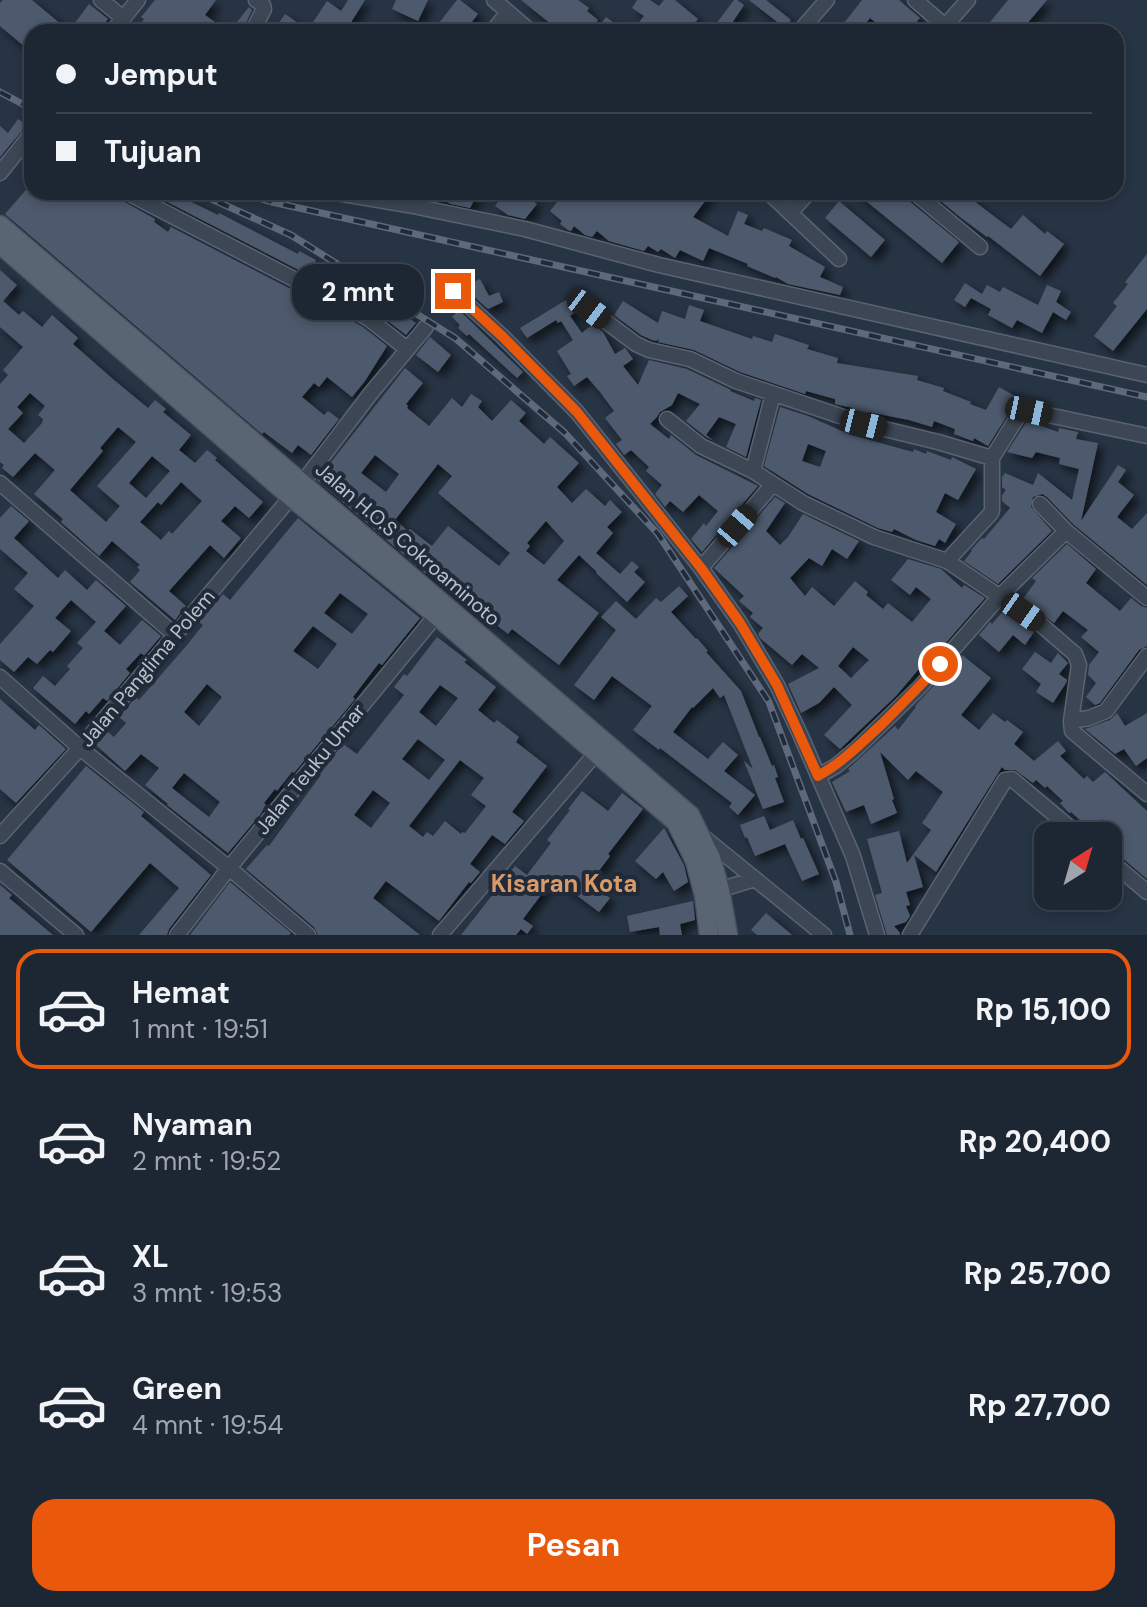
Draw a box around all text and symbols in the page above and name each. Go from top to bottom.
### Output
text: Jemput [104,55,218,94]
text: Tujuan [104,132,202,171]
callout: 2 mnt [293,263,425,319]
route end [435,273,471,309]
text: 2 mnt [322,275,394,309]
car [563,285,615,333]
car [1003,394,1055,428]
car [838,407,890,441]
street label: Jalan H.O.S Cokroaminoto [310,457,506,631]
car [712,500,762,552]
street label: Jalan Panglima Polem [74,584,220,752]
car [996,588,1050,636]
route start [922,646,958,682]
street label: Jalan Teuku Umar [249,698,371,840]
north arrow [1034,822,1122,910]
map controls [1034,822,1122,910]
district label: Kisaran Kota [491,868,637,899]
icon: car [36,973,108,1045]
text: Hemat [132,973,230,1012]
text: Rp 15,100 [975,990,1111,1029]
text: 1 mnt · 19:51 [132,1012,268,1046]
icon: car [36,1105,108,1177]
text: Nyaman [132,1105,253,1144]
text: Rp 20,400 [959,1122,1111,1161]
text: 2 mnt · 19:52 [132,1144,281,1178]
icon: car [36,1237,108,1309]
text: XL [132,1237,169,1276]
text: Rp 25,700 [964,1254,1111,1293]
text: 3 mnt · 19:53 [132,1276,282,1310]
icon: car [36,1369,108,1441]
text: Green [132,1369,222,1408]
text: Rp 27,700 [968,1386,1111,1425]
text: 4 mnt · 19:54 [132,1408,283,1442]
button: Pesan [32,1499,1115,1591]

